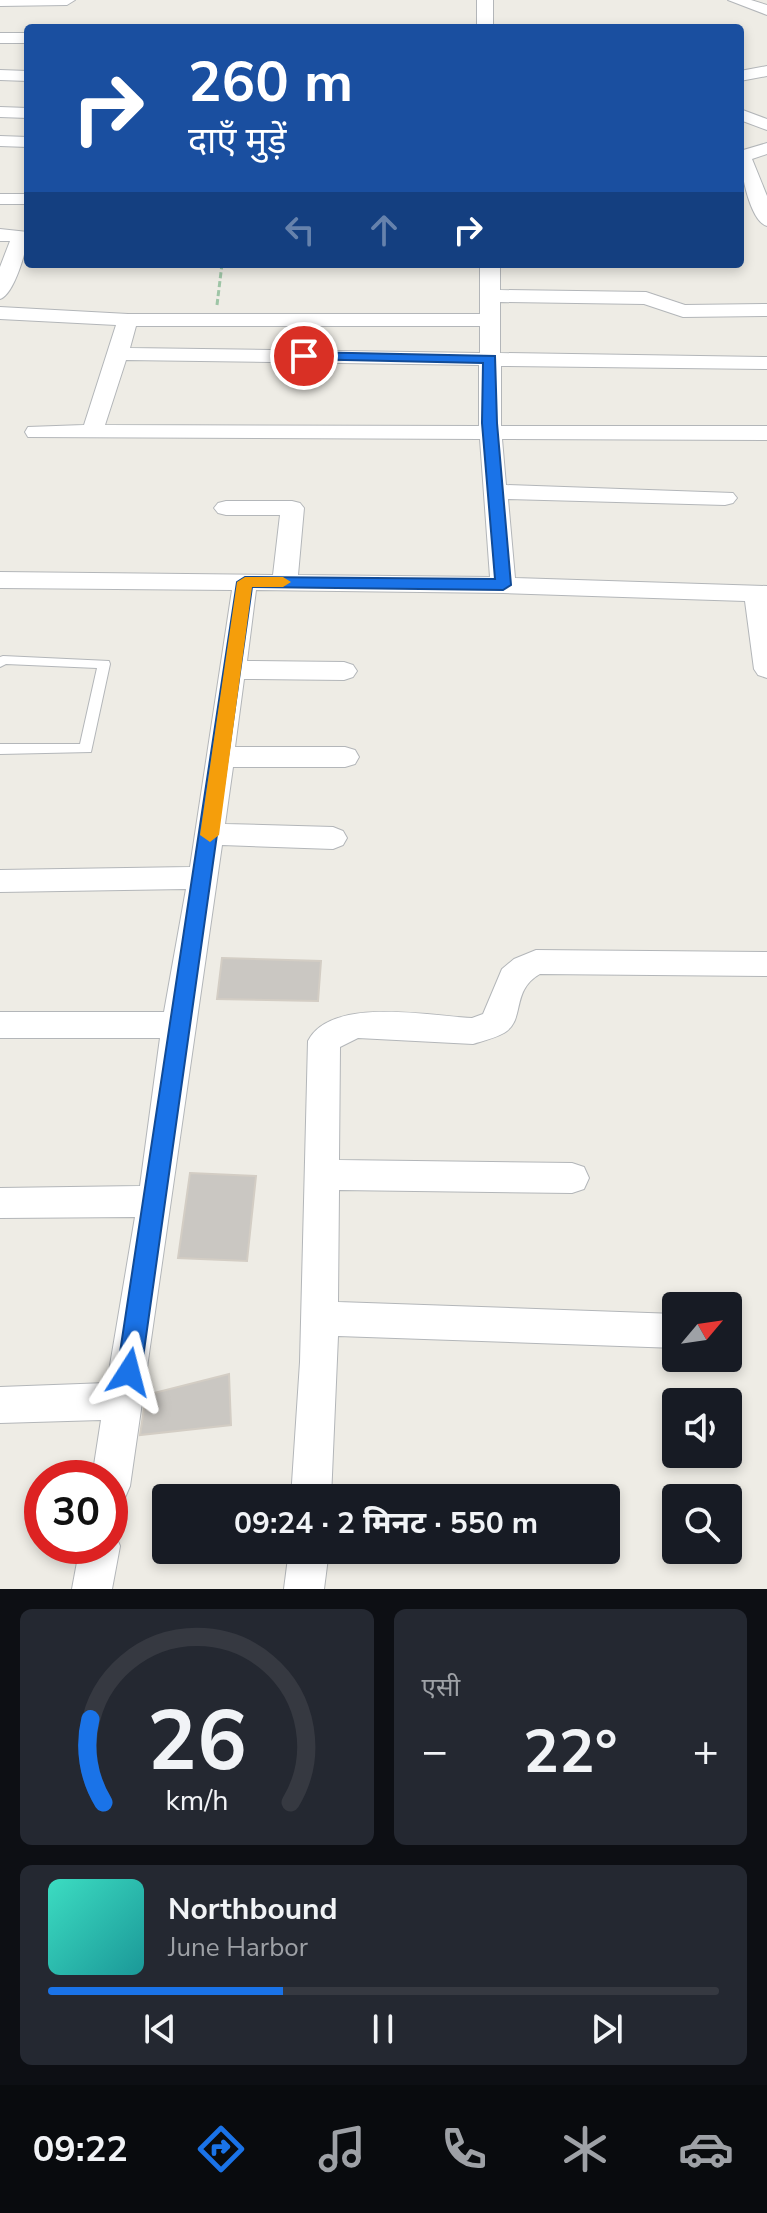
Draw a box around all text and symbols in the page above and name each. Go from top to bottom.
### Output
text: 260 m [188,44,353,121]
icon: right [56,56,160,160]
text: दाएँ मुड़ें [188,117,286,166]
icon: left [278,208,322,252]
icon: ahead [362,208,406,252]
icon: right [446,208,490,252]
pin [270,322,338,390]
icon: arrive [282,334,326,378]
north arrow [662,1292,742,1372]
map controls [662,1292,742,1564]
position arrow [87,1330,171,1414]
button: sound [662,1388,742,1468]
speed limit sign: 30 [24,1460,128,1564]
button: search [662,1484,742,1564]
text: 09:24 · 2 मिनट · 550 m [234,1503,538,1544]
text: एसी [422,1670,460,1705]
text: 26 [147,1685,247,1798]
text: 22° [523,1711,618,1793]
text: − [422,1722,448,1782]
text: + [693,1722,719,1782]
text: km/h [165,1781,228,1820]
text: Northbound [168,1889,338,1930]
text: June Harbor [168,1930,308,1965]
icon: previous [138,2007,182,2051]
icon: pause [361,2007,405,2051]
icon: next [585,2007,629,2051]
icon: directions [193,2121,249,2177]
icon: music [314,2121,370,2177]
icon: phone [436,2121,492,2177]
icon: climate [557,2121,613,2177]
icon: car [678,2121,734,2177]
text: 09:22 [33,2125,128,2174]

